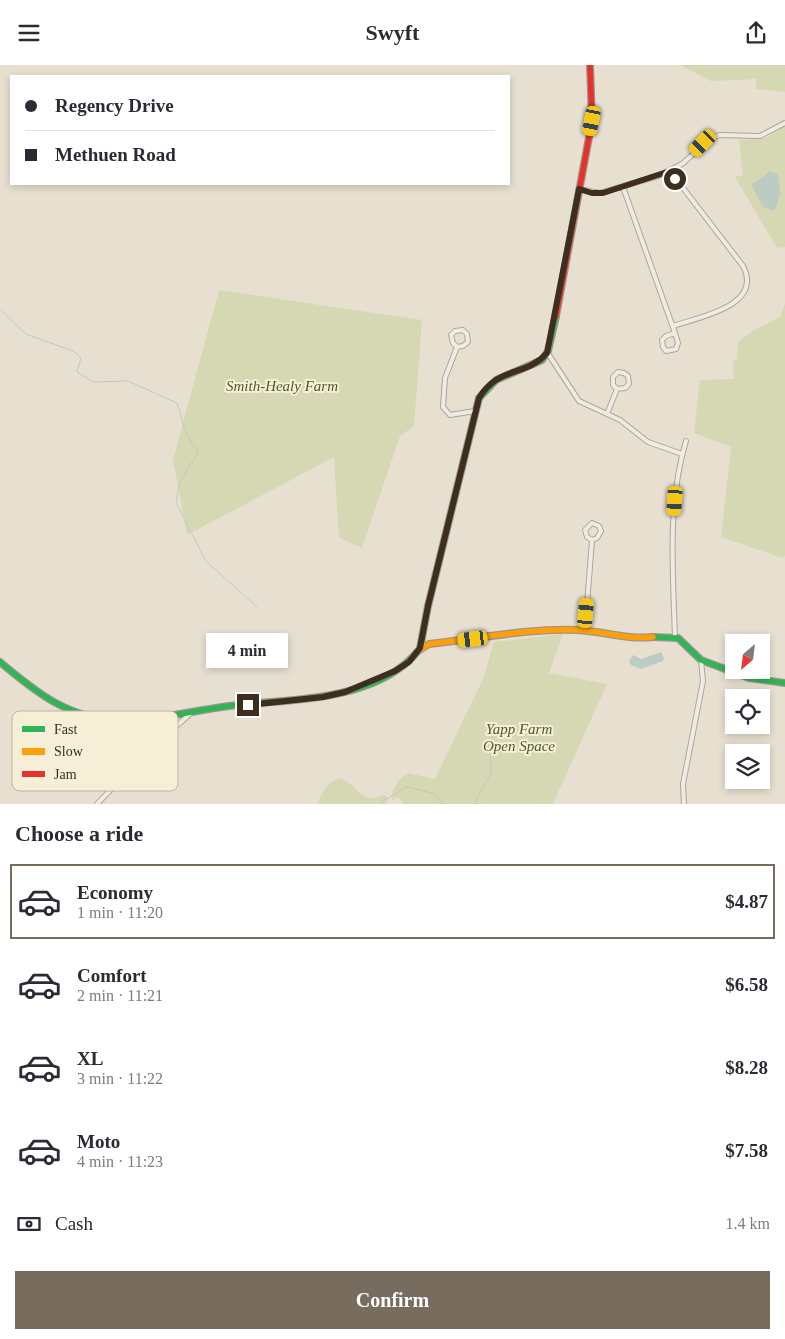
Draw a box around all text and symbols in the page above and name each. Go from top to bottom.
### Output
icon: menu [15,19,43,47]
icon: share [742,19,770,47]
text: Swyft [366,20,419,45]
text: Regency Drive [55,95,174,116]
car [581,105,602,137]
car [687,127,718,159]
text: Methuen Road [55,144,176,165]
route start [664,168,686,190]
park label: Smith-Healy Farm [226,378,338,394]
car [666,486,683,516]
car [577,597,594,629]
car [457,630,488,648]
callout: 4 min [207,633,289,667]
north arrow [725,634,770,679]
map controls [725,634,770,789]
text: 4 min [228,642,266,659]
button: locate [725,689,770,734]
route end [237,694,259,716]
legend [12,711,178,791]
park label: Yapp Farm Open Space [483,721,555,754]
text: Fast [54,722,77,737]
text: Slow [54,744,84,759]
button: layers [725,744,770,789]
text: Jam [54,767,77,782]
text: Choose a ride [15,821,143,846]
icon: car [17,879,62,924]
text: Economy [77,882,153,903]
text: $4.87 [725,891,768,912]
text: 1 min · 11:20 [77,904,163,921]
icon: car [17,962,62,1007]
text: Comfort [77,965,147,986]
text: $6.58 [725,974,768,995]
text: 2 min · 11:21 [77,987,163,1004]
icon: car [17,1045,62,1090]
text: XL [77,1048,103,1069]
text: $8.28 [725,1057,768,1078]
text: 3 min · 11:22 [77,1070,163,1087]
icon: car [17,1128,62,1173]
text: Moto [77,1131,120,1152]
text: $7.58 [725,1140,768,1161]
text: 4 min · 11:23 [77,1153,163,1170]
icon: cash [15,1210,43,1238]
text: Cash [55,1213,93,1234]
text: 1.4 km [726,1215,770,1232]
button: Confirm [15,1271,770,1329]

